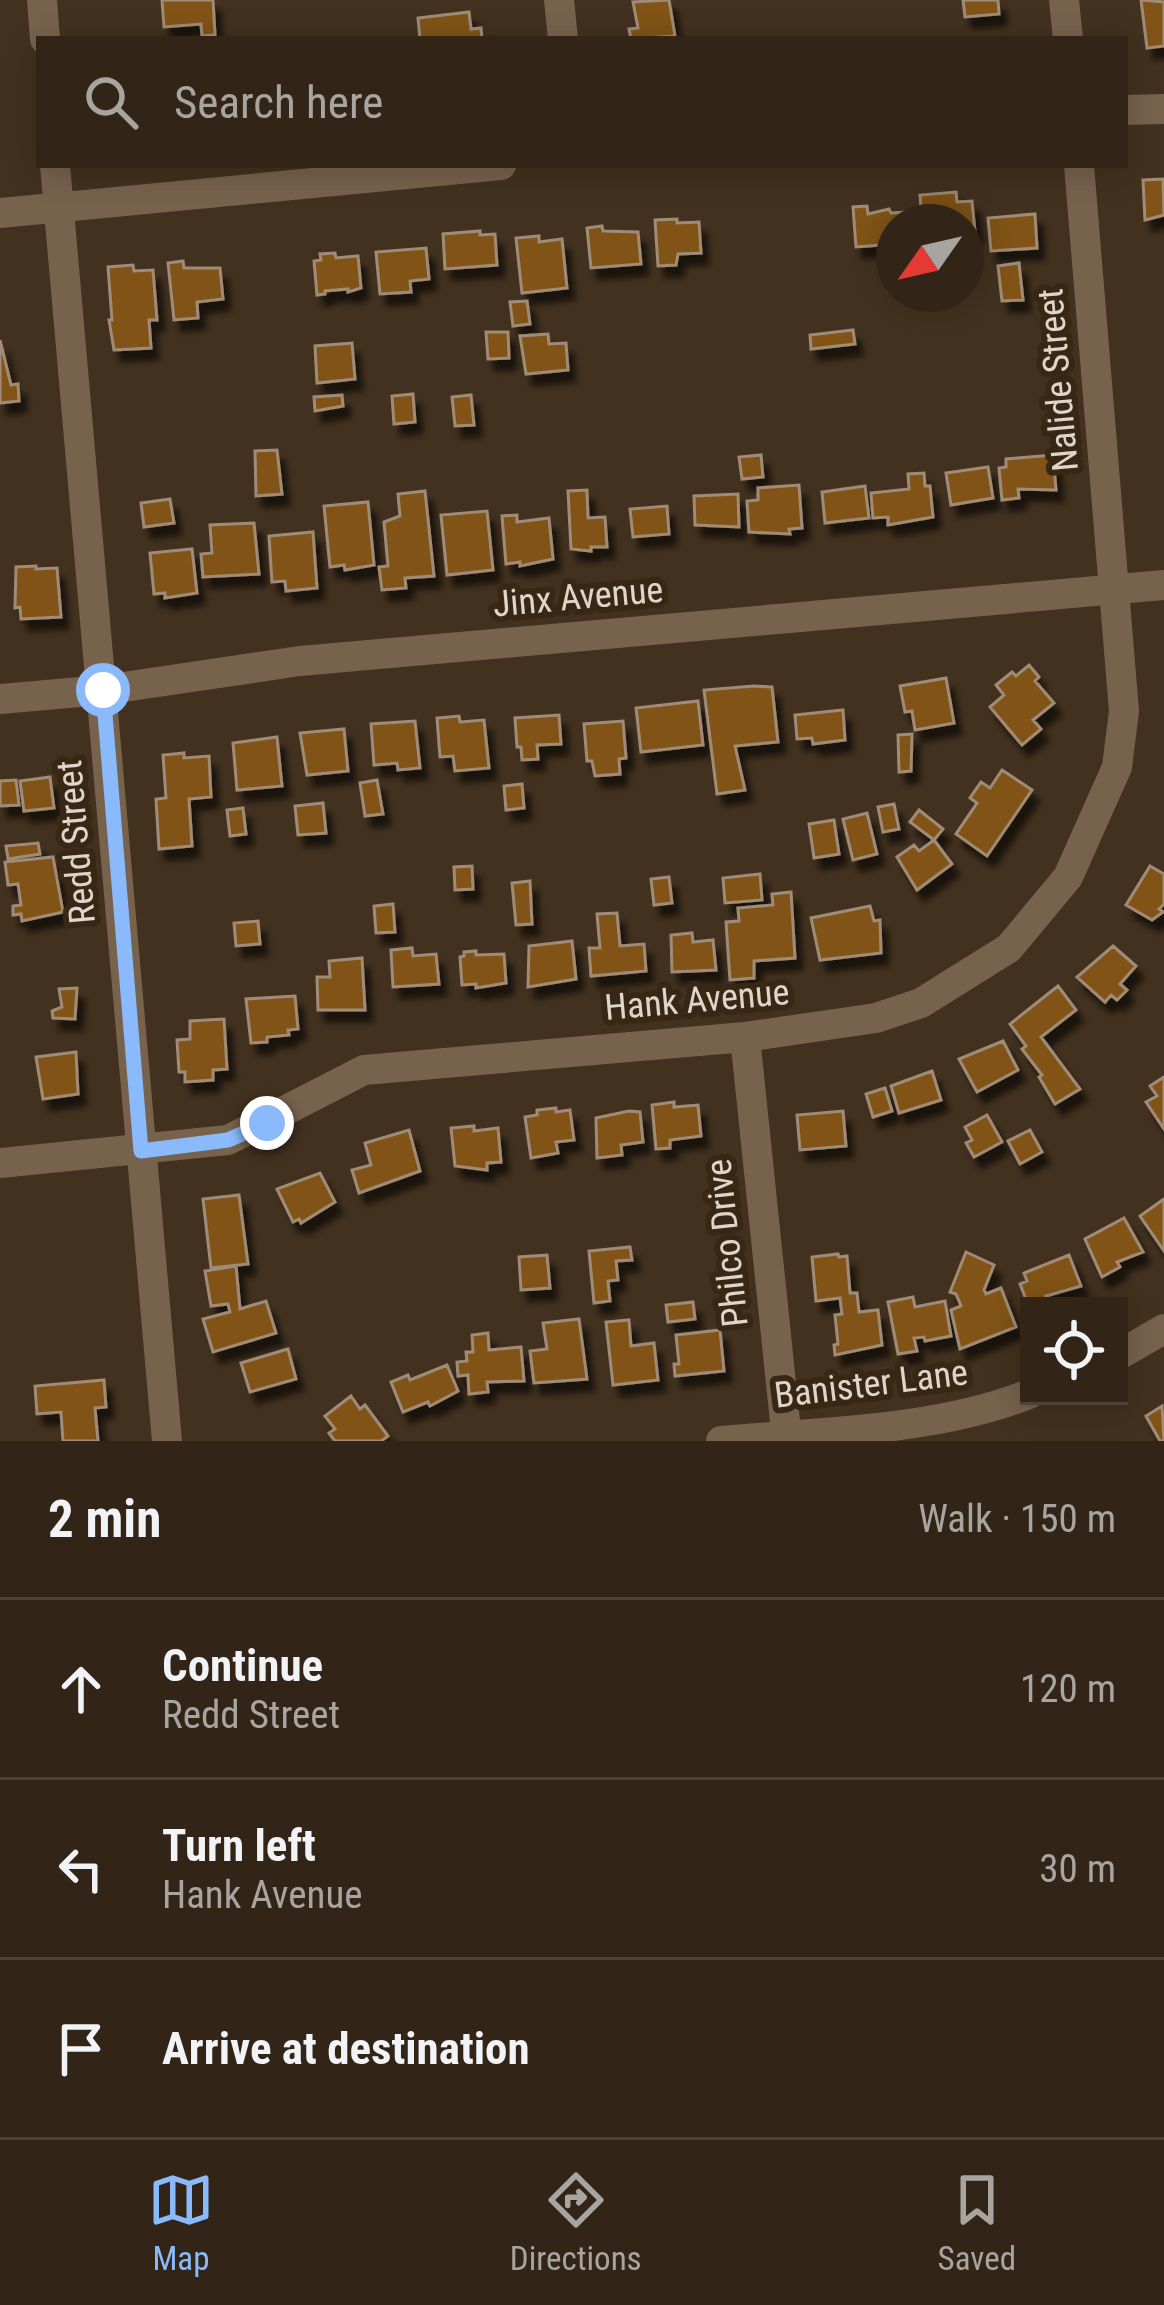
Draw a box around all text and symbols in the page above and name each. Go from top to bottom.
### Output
search box [36,36,1128,168]
icon: search [78,69,144,135]
text: Search here [174,76,383,129]
north arrow [876,204,984,312]
street label: Nalide Street [1029,287,1087,473]
street label: Jinx Avenue [491,569,665,625]
route start [76,663,130,717]
street label: Redd Street [48,758,104,926]
street label: Hank Avenue [603,971,791,1029]
route end [240,1096,294,1150]
street label: Philco Drive [697,1157,757,1329]
map controls [1020,1297,1128,1405]
button: locate [1020,1297,1128,1405]
street label: Banister Lane [772,1351,970,1417]
text: 2 min [48,1490,161,1549]
text: Walk · 150 m [918,1496,1116,1542]
text: Continue [162,1639,323,1692]
icon: ahead [48,1656,114,1722]
text: 120 m [1020,1666,1116,1712]
text: Redd Street [162,1692,340,1738]
text: Turn left [162,1819,316,1872]
icon: left [48,1836,114,1902]
text: 30 m [1039,1846,1116,1892]
text: Hank Avenue [162,1872,363,1918]
icon: arrive [48,2016,114,2082]
text: Arrive at destination [162,2022,530,2075]
tab: Map [148,2167,214,2278]
tab: Directions [510,2167,642,2278]
tab: Saved [938,2167,1016,2278]

